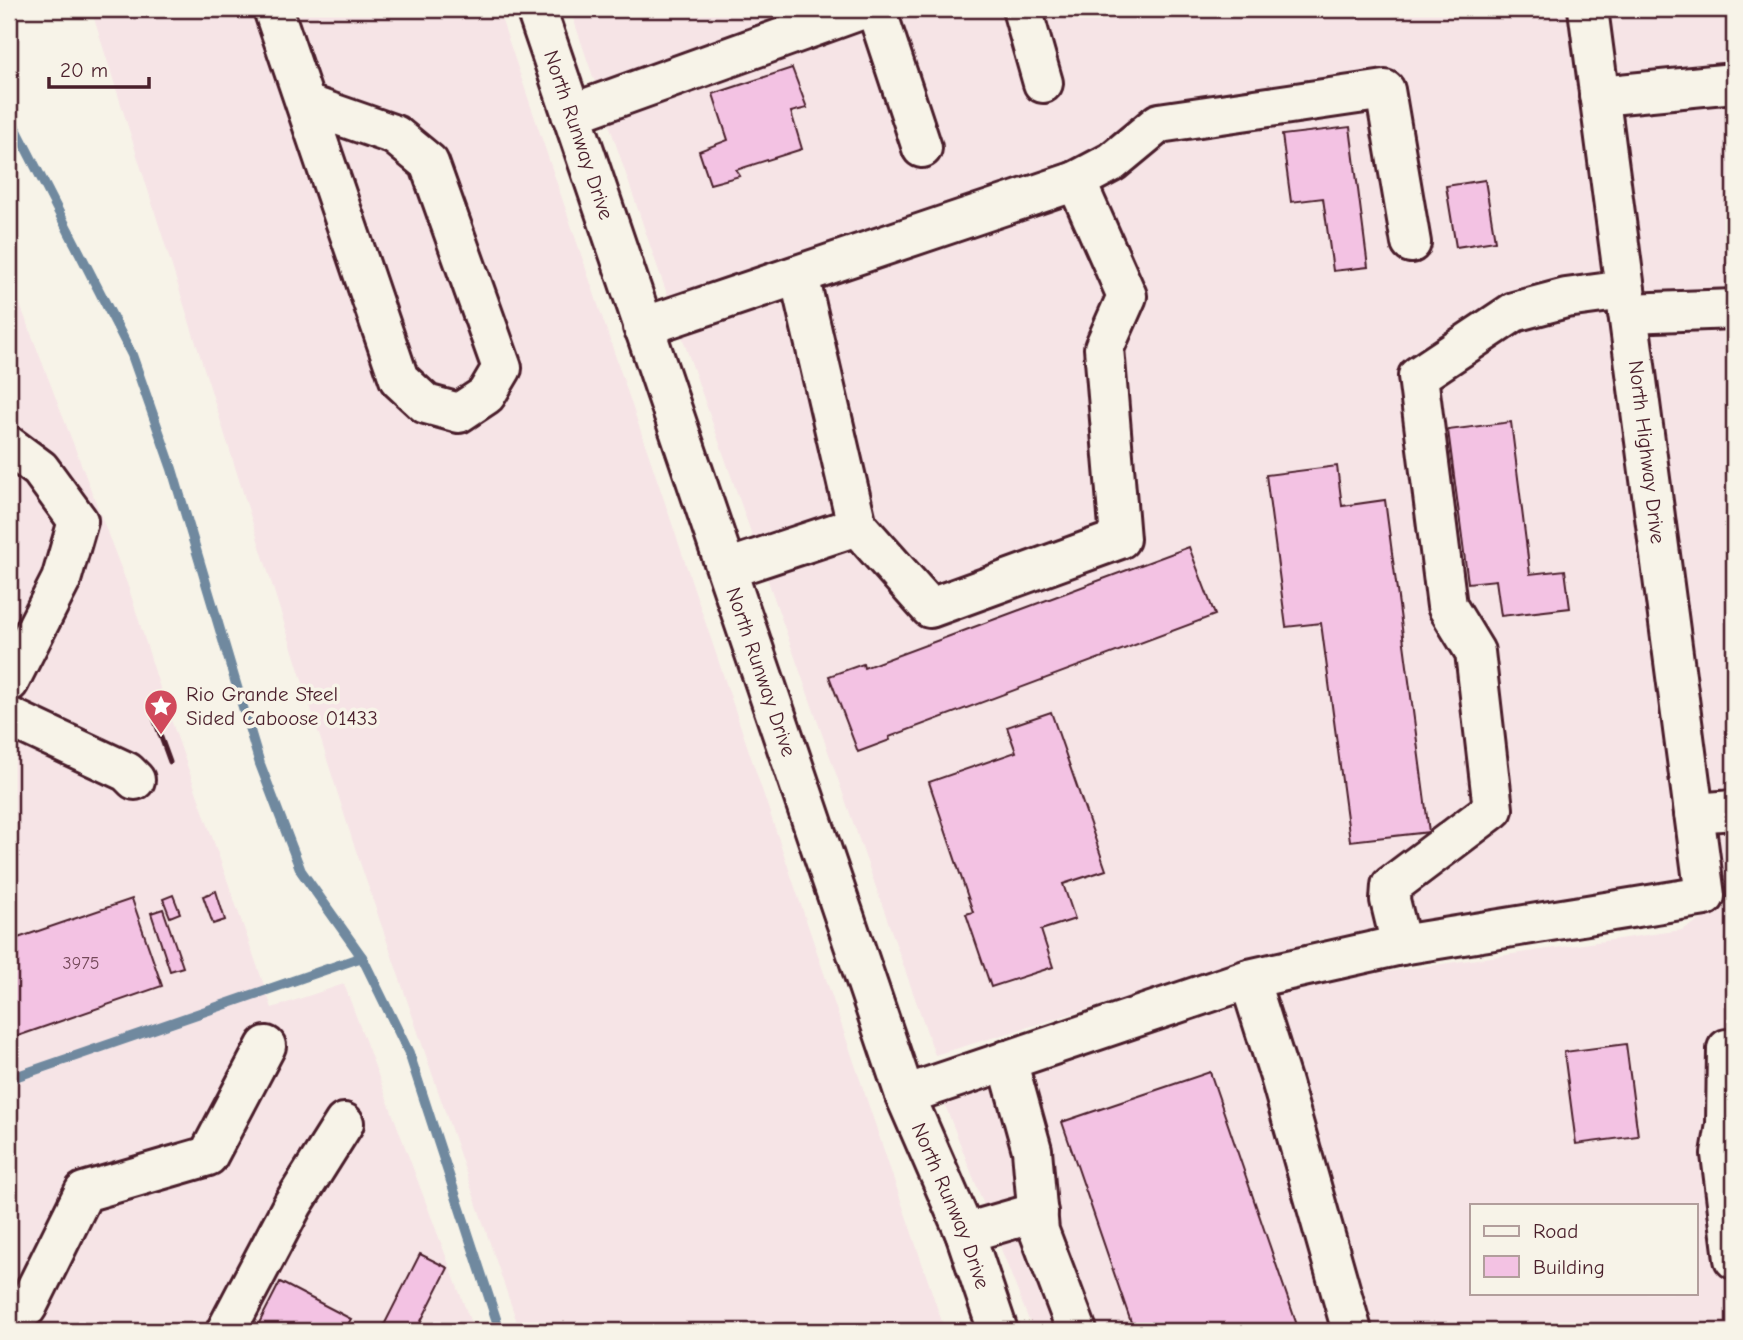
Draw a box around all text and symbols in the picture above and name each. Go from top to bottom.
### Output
scale bar [49,46,149,90]
street label: North Runway Drive [539,47,619,223]
text: 20 m [60,58,108,82]
street label: North Highway Drive [1624,359,1670,545]
street label: North Runway Drive [721,584,801,760]
place label: Rio Grande Steel Sided Caboose 01433 [186,682,378,730]
place icon: Rio Grande Steel Sided Caboose 01433 [142,687,180,736]
house number: 3975 [63,953,99,974]
street label: North Runway Drive [907,1119,995,1292]
legend [1470,1204,1698,1294]
text: Road [1533,1219,1578,1243]
text: Building [1533,1255,1605,1279]

